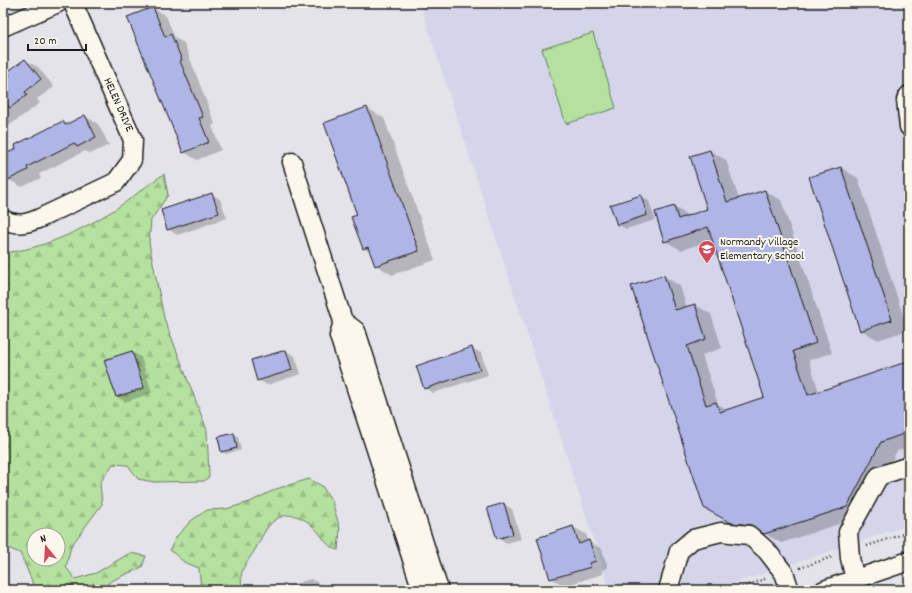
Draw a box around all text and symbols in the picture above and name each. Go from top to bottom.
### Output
scale bar [28,26,86,52]
text: 20 m [34,33,57,50]
street label: HELEN DRIVE [99,75,138,135]
place label: Normandy Village Elementary School [720,234,804,265]
school or university icon: Normandy Village Elementary School [697,239,717,264]
north arrow [26,527,66,567]
text: N [38,531,49,548]

